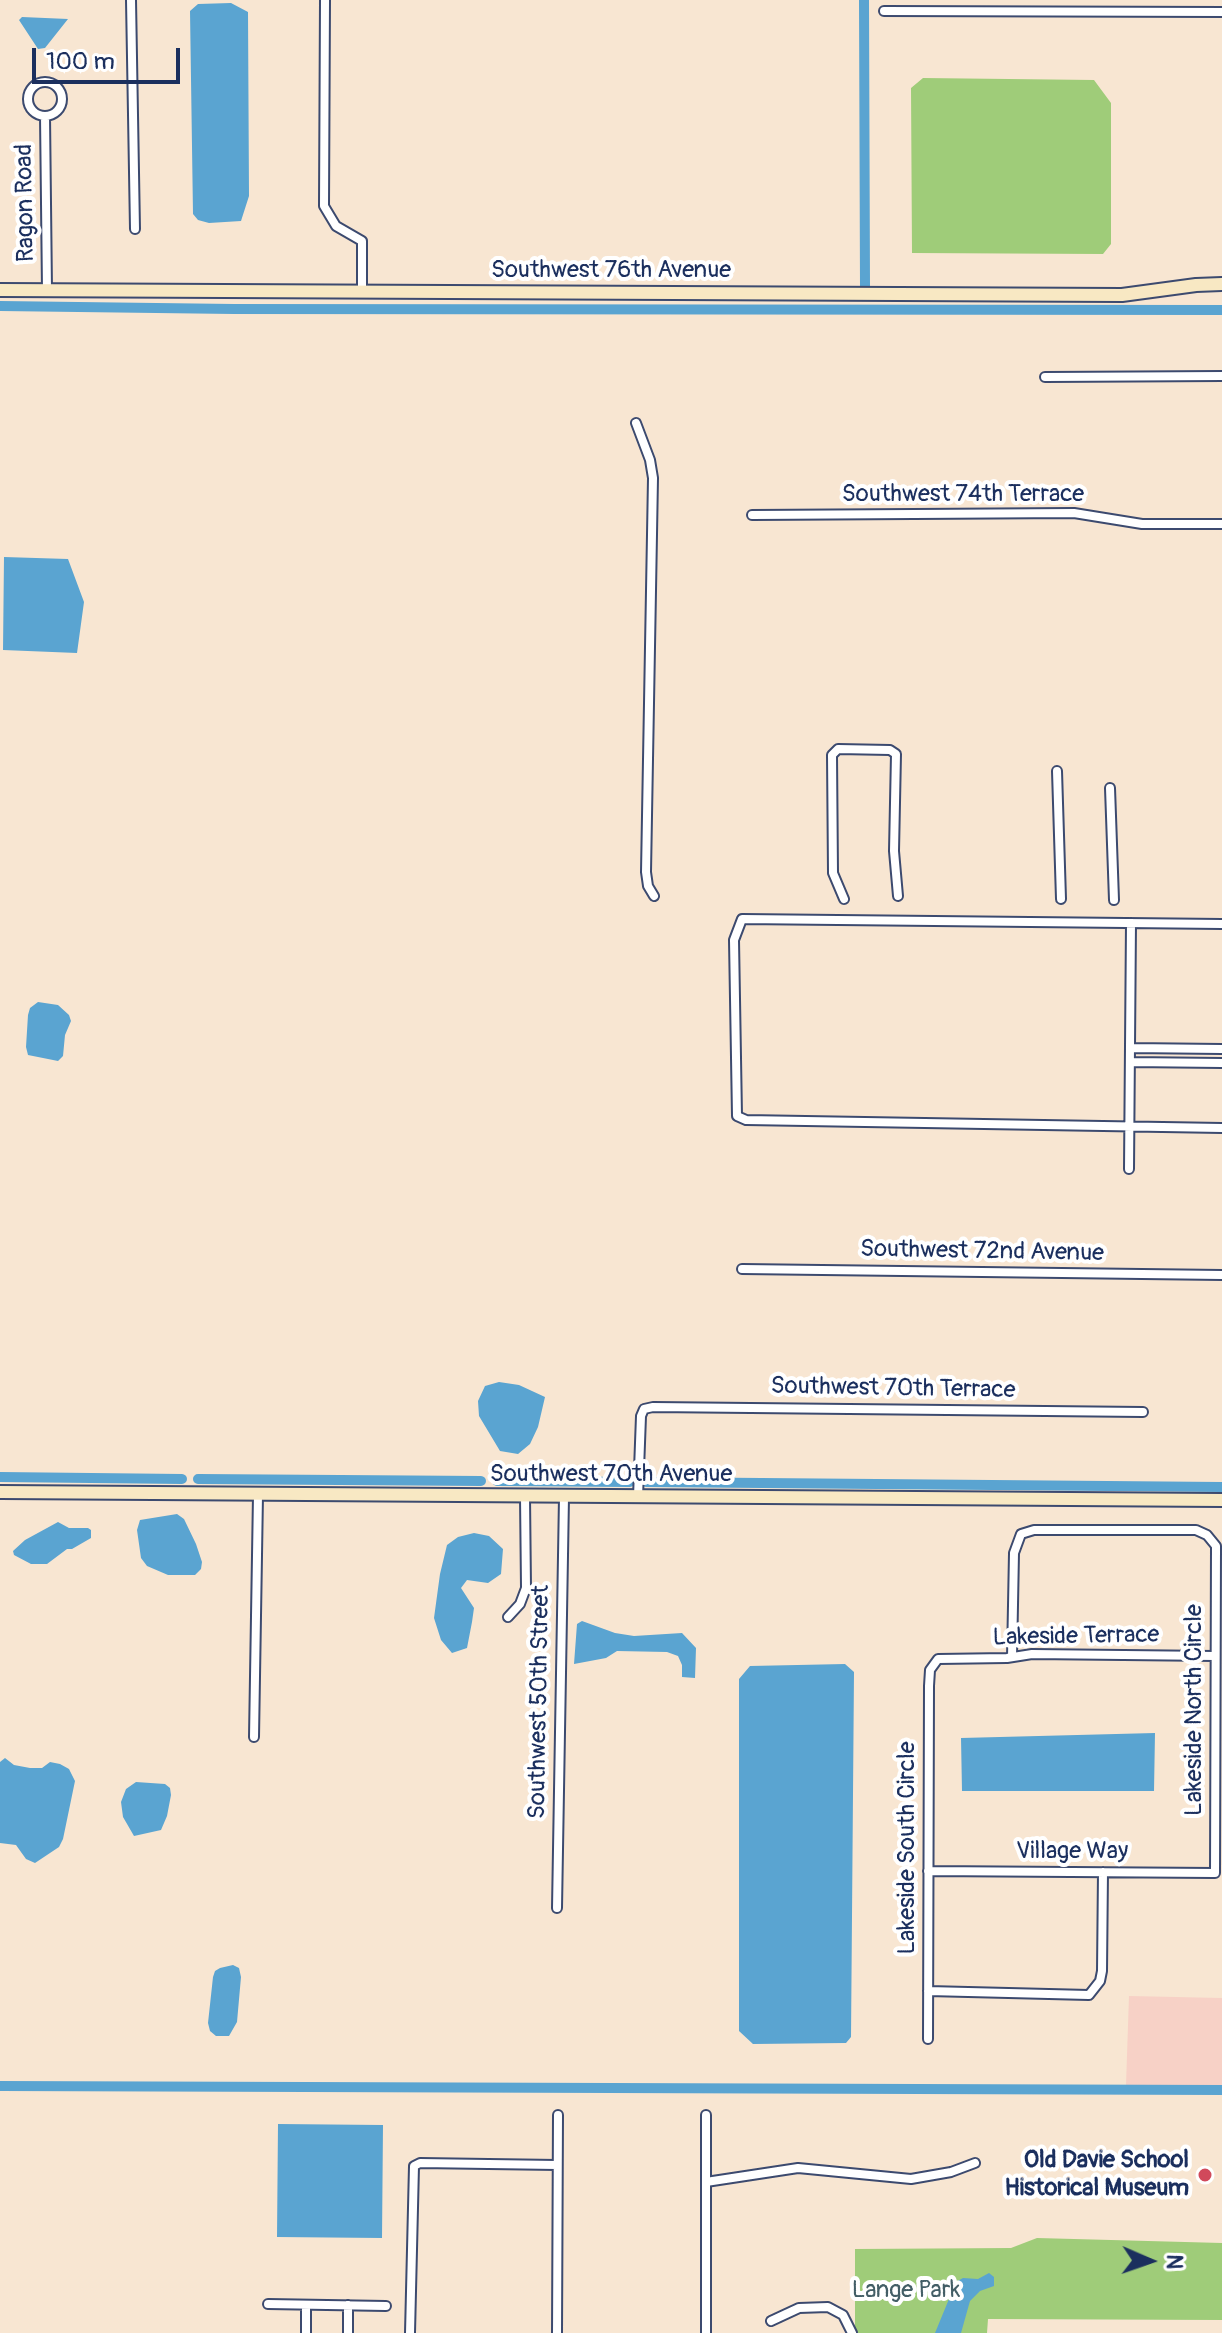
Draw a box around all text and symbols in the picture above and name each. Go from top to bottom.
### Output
scale bar [36,32,184,82]
text: 100 m [46,47,115,76]
street label: Ragon Road [11,144,41,262]
street label: Southwest 76th Avenue [491,257,731,285]
street label: Southwest 74th Terrace [842,481,1084,509]
street label: Southwest 72nd Avenue [860,1235,1104,1269]
street label: Southwest 70th Terrace [770,1372,1016,1406]
street label: Southwest 70th Avenue [490,1461,732,1489]
street label: Southwest 50th Street [524,1585,556,1819]
street label: Lakeside North Circle [1181,1604,1209,1816]
street label: Lakeside Terrace [992,1621,1160,1653]
street label: Lakeside South Circle [894,1741,922,1955]
street label: Village Way [1016,1838,1128,1866]
place label: Old Davie School Historical Museum [1005,2147,1189,2203]
marker: Old Davie School Historical Museum [1196,2166,1214,2184]
north arrow [1110,2221,1190,2301]
text: N [1160,2254,1188,2270]
park label: Lange Park [852,2277,960,2305]

